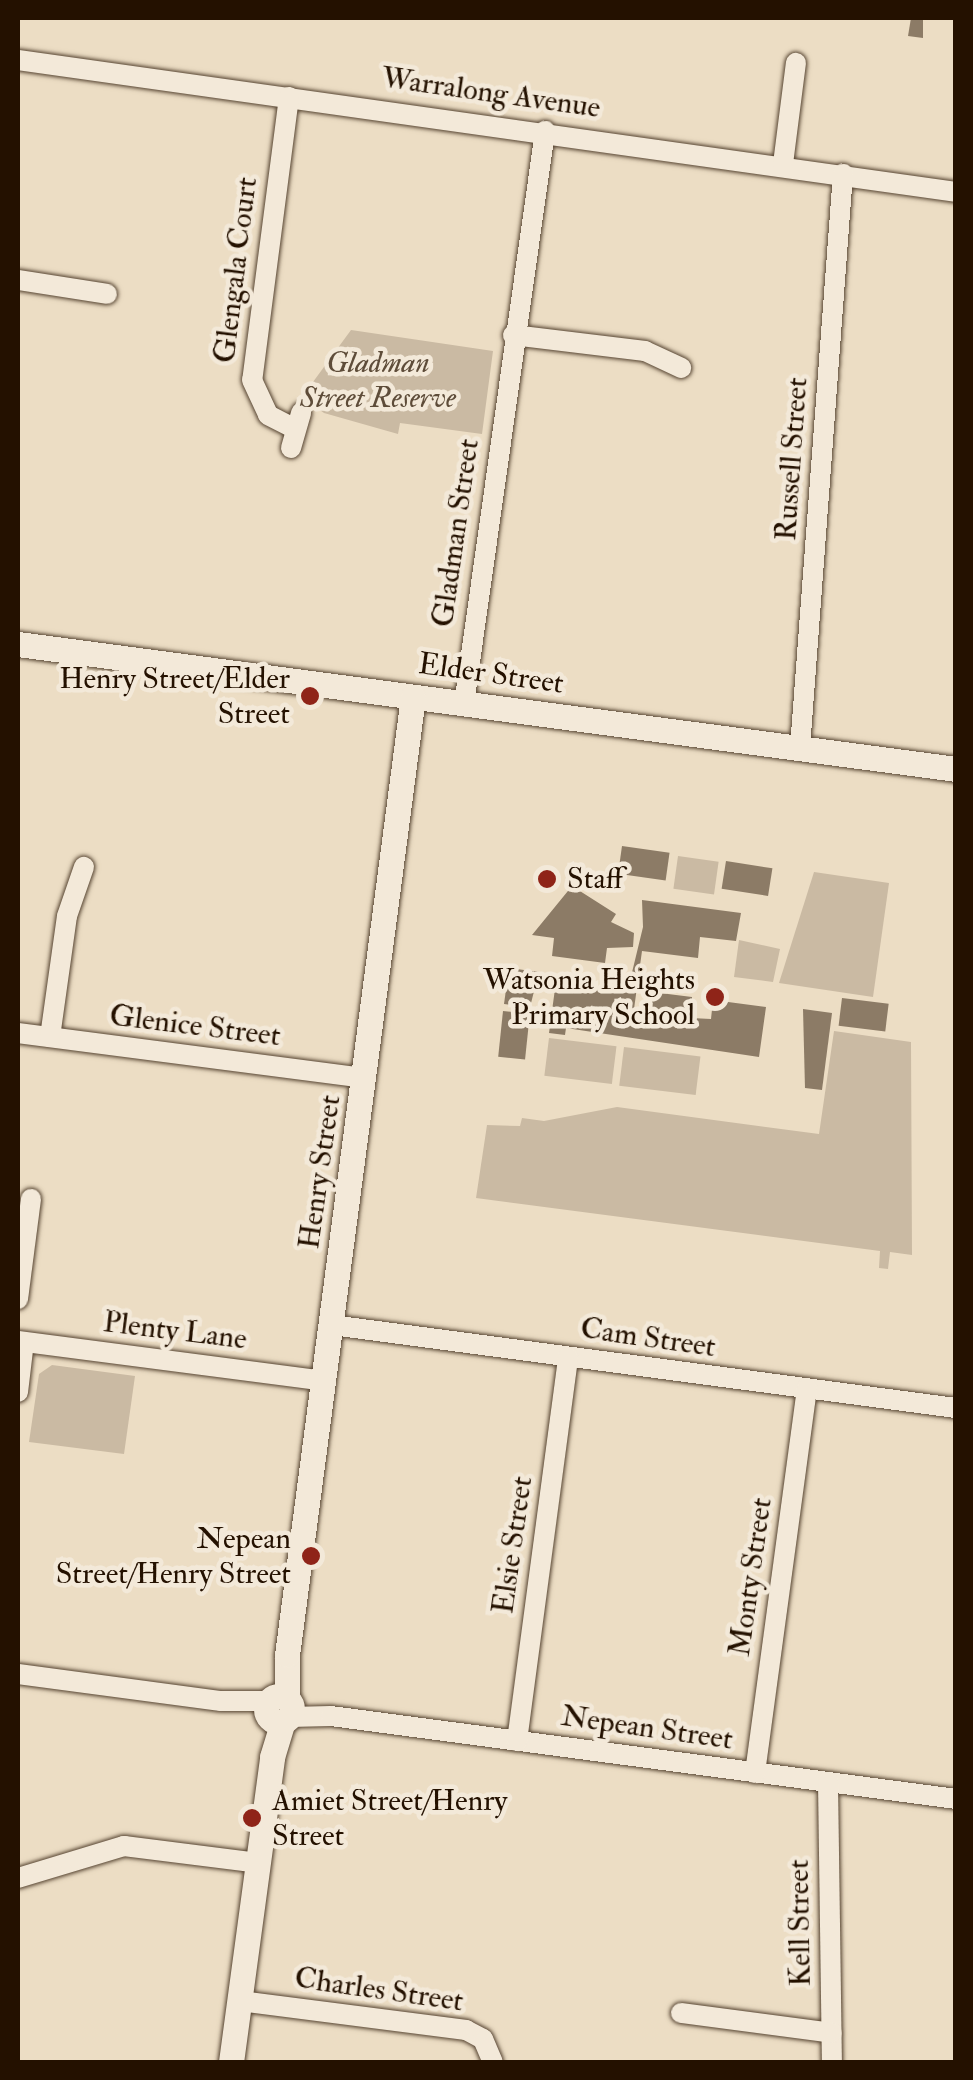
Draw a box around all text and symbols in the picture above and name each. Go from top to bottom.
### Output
street label: Warralong Avenue [379,60,603,126]
street label: Glengala Court [207,175,265,365]
park label: Gladman Street Reserve [300,345,456,416]
street label: Russell Street [768,376,816,542]
street label: Gladman Street [425,437,487,629]
street label: Elder Street [416,646,566,702]
place label: Henry Street/Elder Street [59,661,290,732]
marker: Henry Street/Elder Street [299,685,321,707]
place label: Staff [567,861,623,897]
marker: Staff [536,868,558,890]
place label: Watsonia Heights Primary School [483,962,695,1032]
marker: Watsonia Heights Primary School [704,986,726,1008]
street label: Glenice Street [108,998,282,1054]
street label: Henry Street [291,1093,349,1251]
street label: Plenty Lane [101,1304,249,1358]
street label: Cam Street [578,1311,718,1365]
street label: Elsie Street [486,1474,540,1616]
street label: Monty Street [722,1495,780,1659]
place label: Nepean Street/Henry Street [56,1521,291,1592]
marker: Nepean Street/Henry Street [300,1545,322,1567]
street label: Nepean Street [559,1698,735,1758]
place label: Amiet Street/Henry Street [272,1783,508,1854]
marker: Amiet Street/Henry Street [241,1807,263,1829]
street label: Kell Street [781,1859,819,1987]
street label: Charles Street [292,1960,466,2020]

